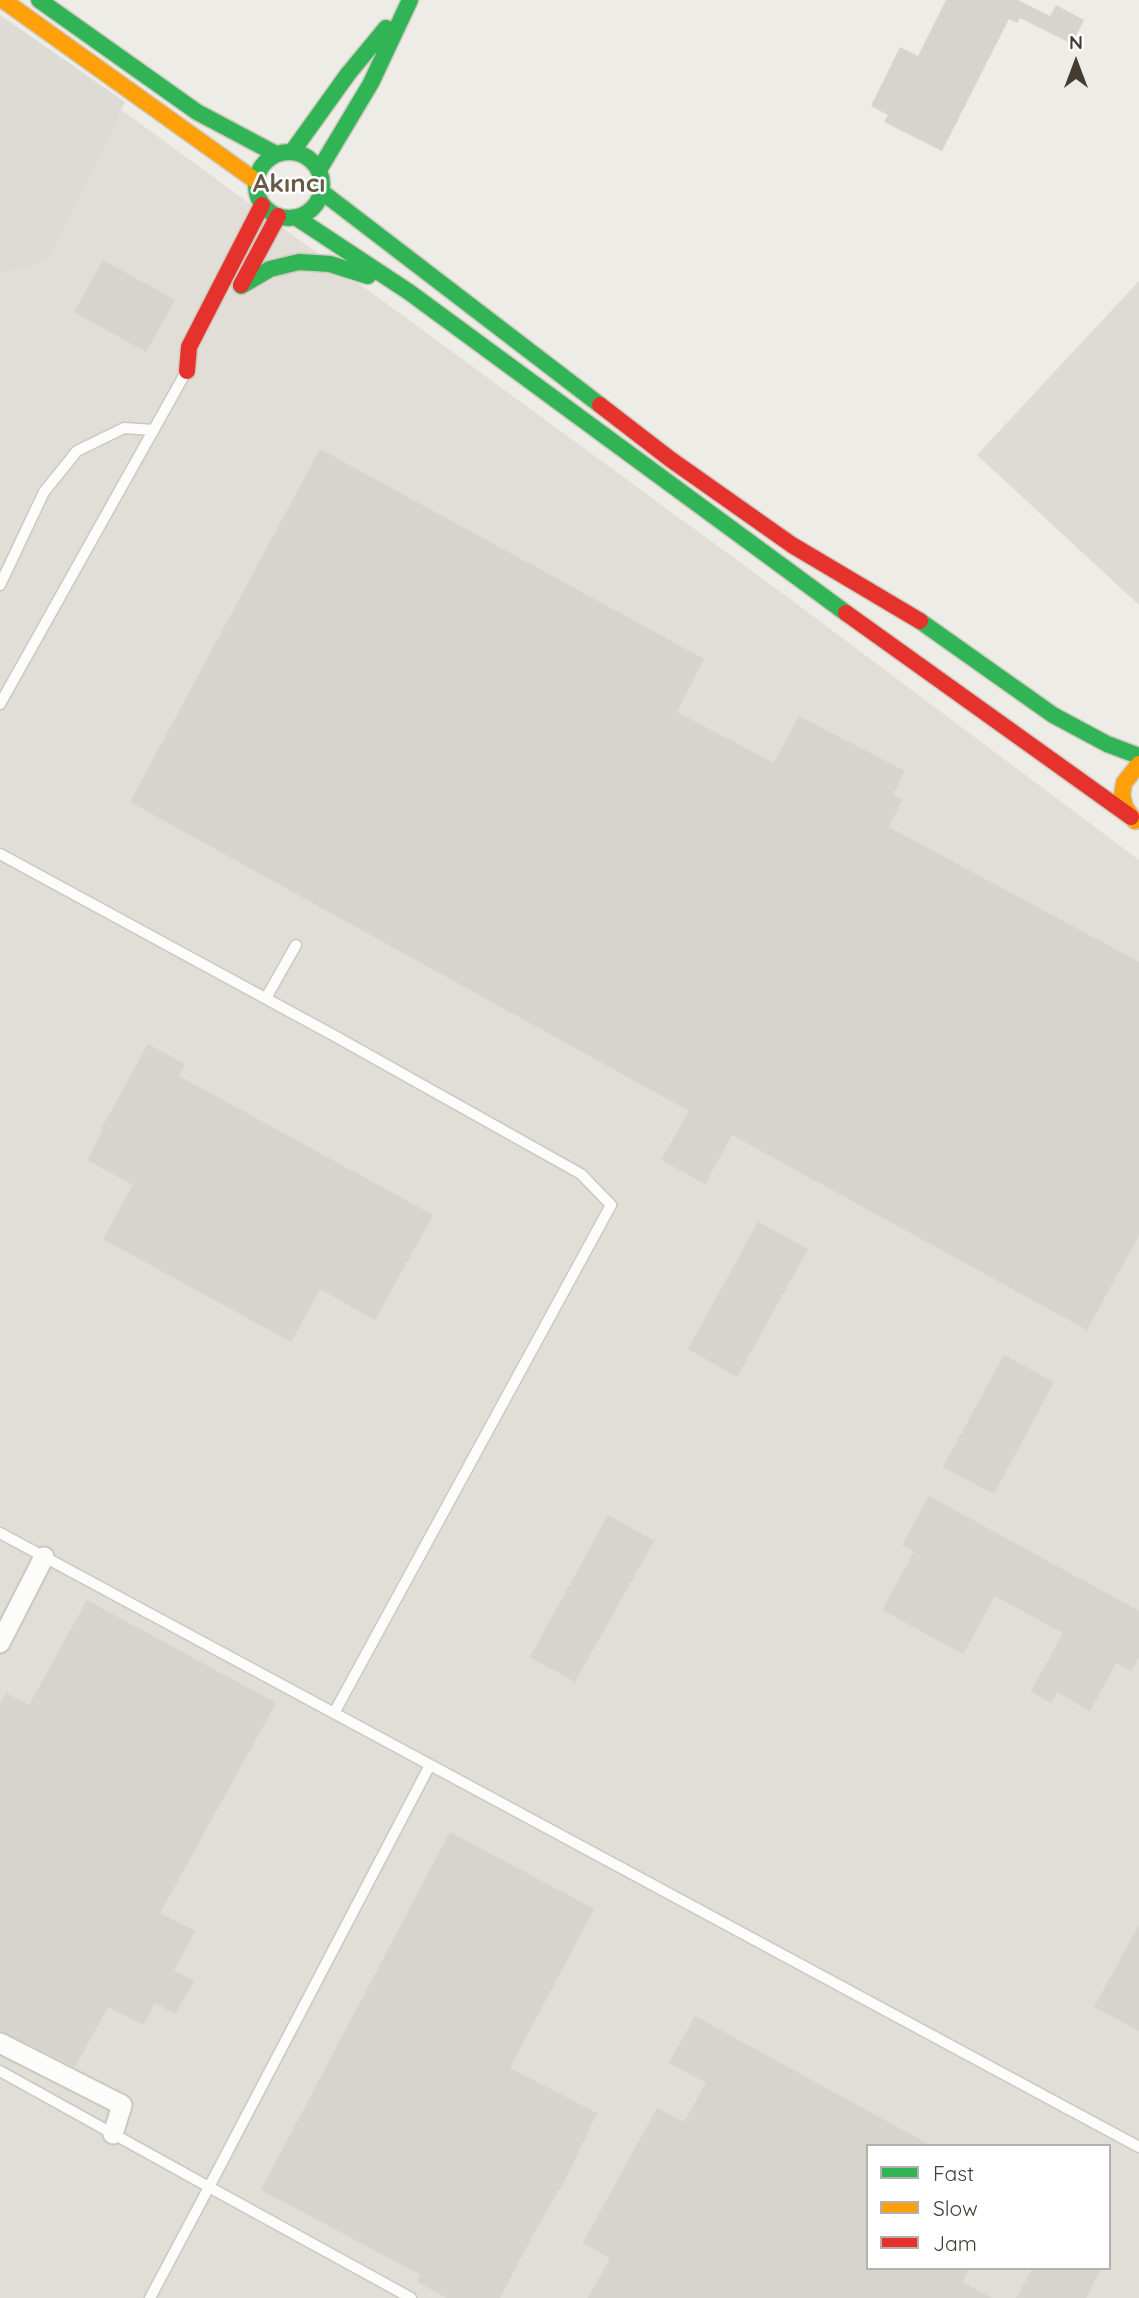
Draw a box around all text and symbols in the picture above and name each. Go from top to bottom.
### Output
north arrow [1041,28,1111,98]
text: N [1069,30,1083,54]
district label: Akıncı [253,168,325,200]
legend [866,2144,1111,2270]
text: Fast [933,2160,974,2186]
text: Slow [933,2195,978,2221]
text: Jam [933,2230,977,2256]

